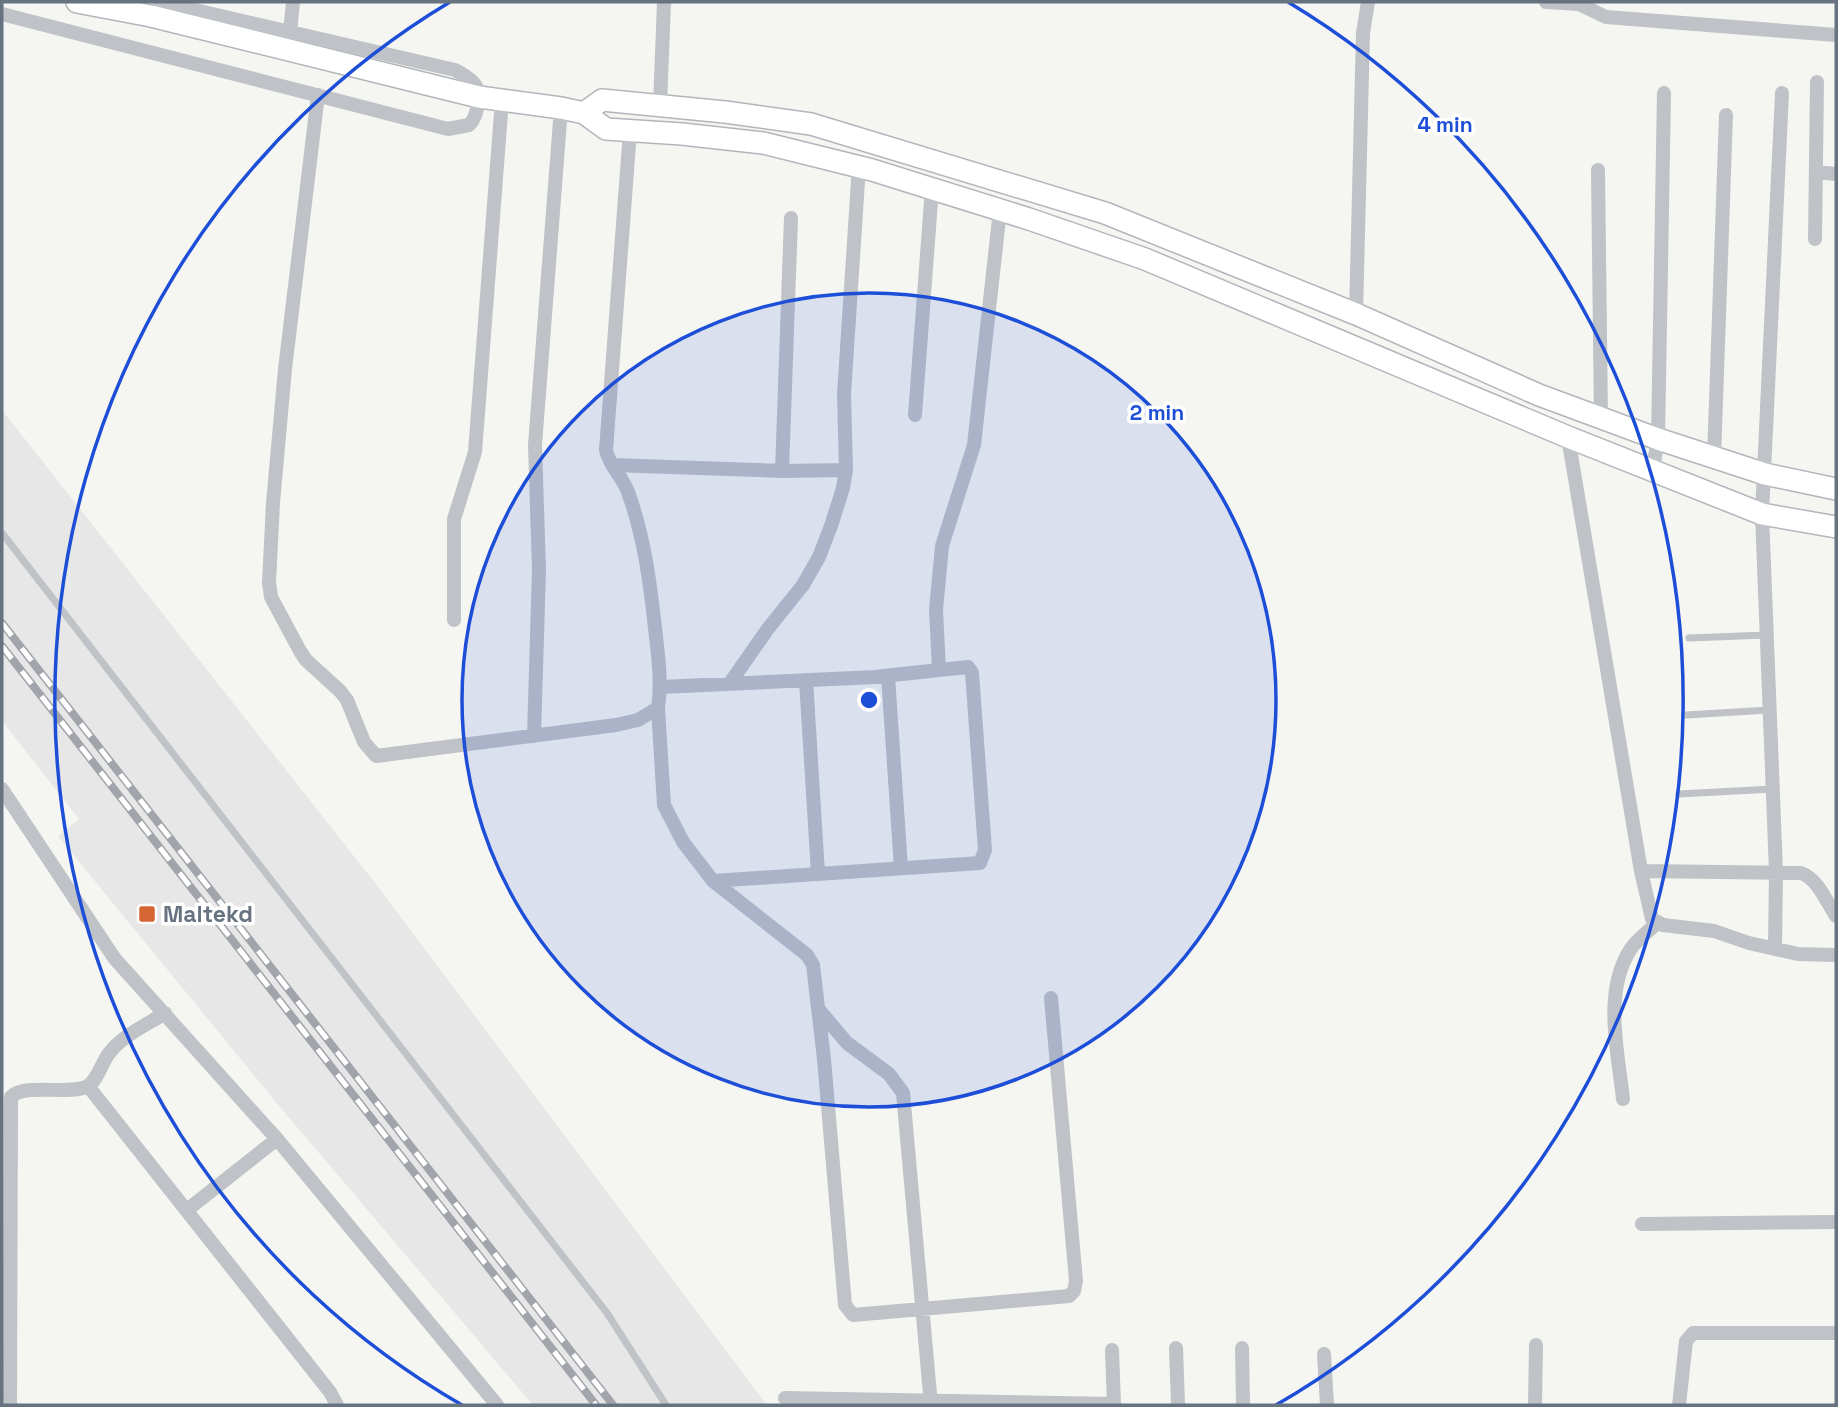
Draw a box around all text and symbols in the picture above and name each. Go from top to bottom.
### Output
text: 4 min [1417,111,1473,138]
text: 2 min [1130,399,1184,426]
centre of rings [857,688,881,712]
place label: Maltekd [163,899,253,929]
marker: Maltekd [137,904,157,924]

